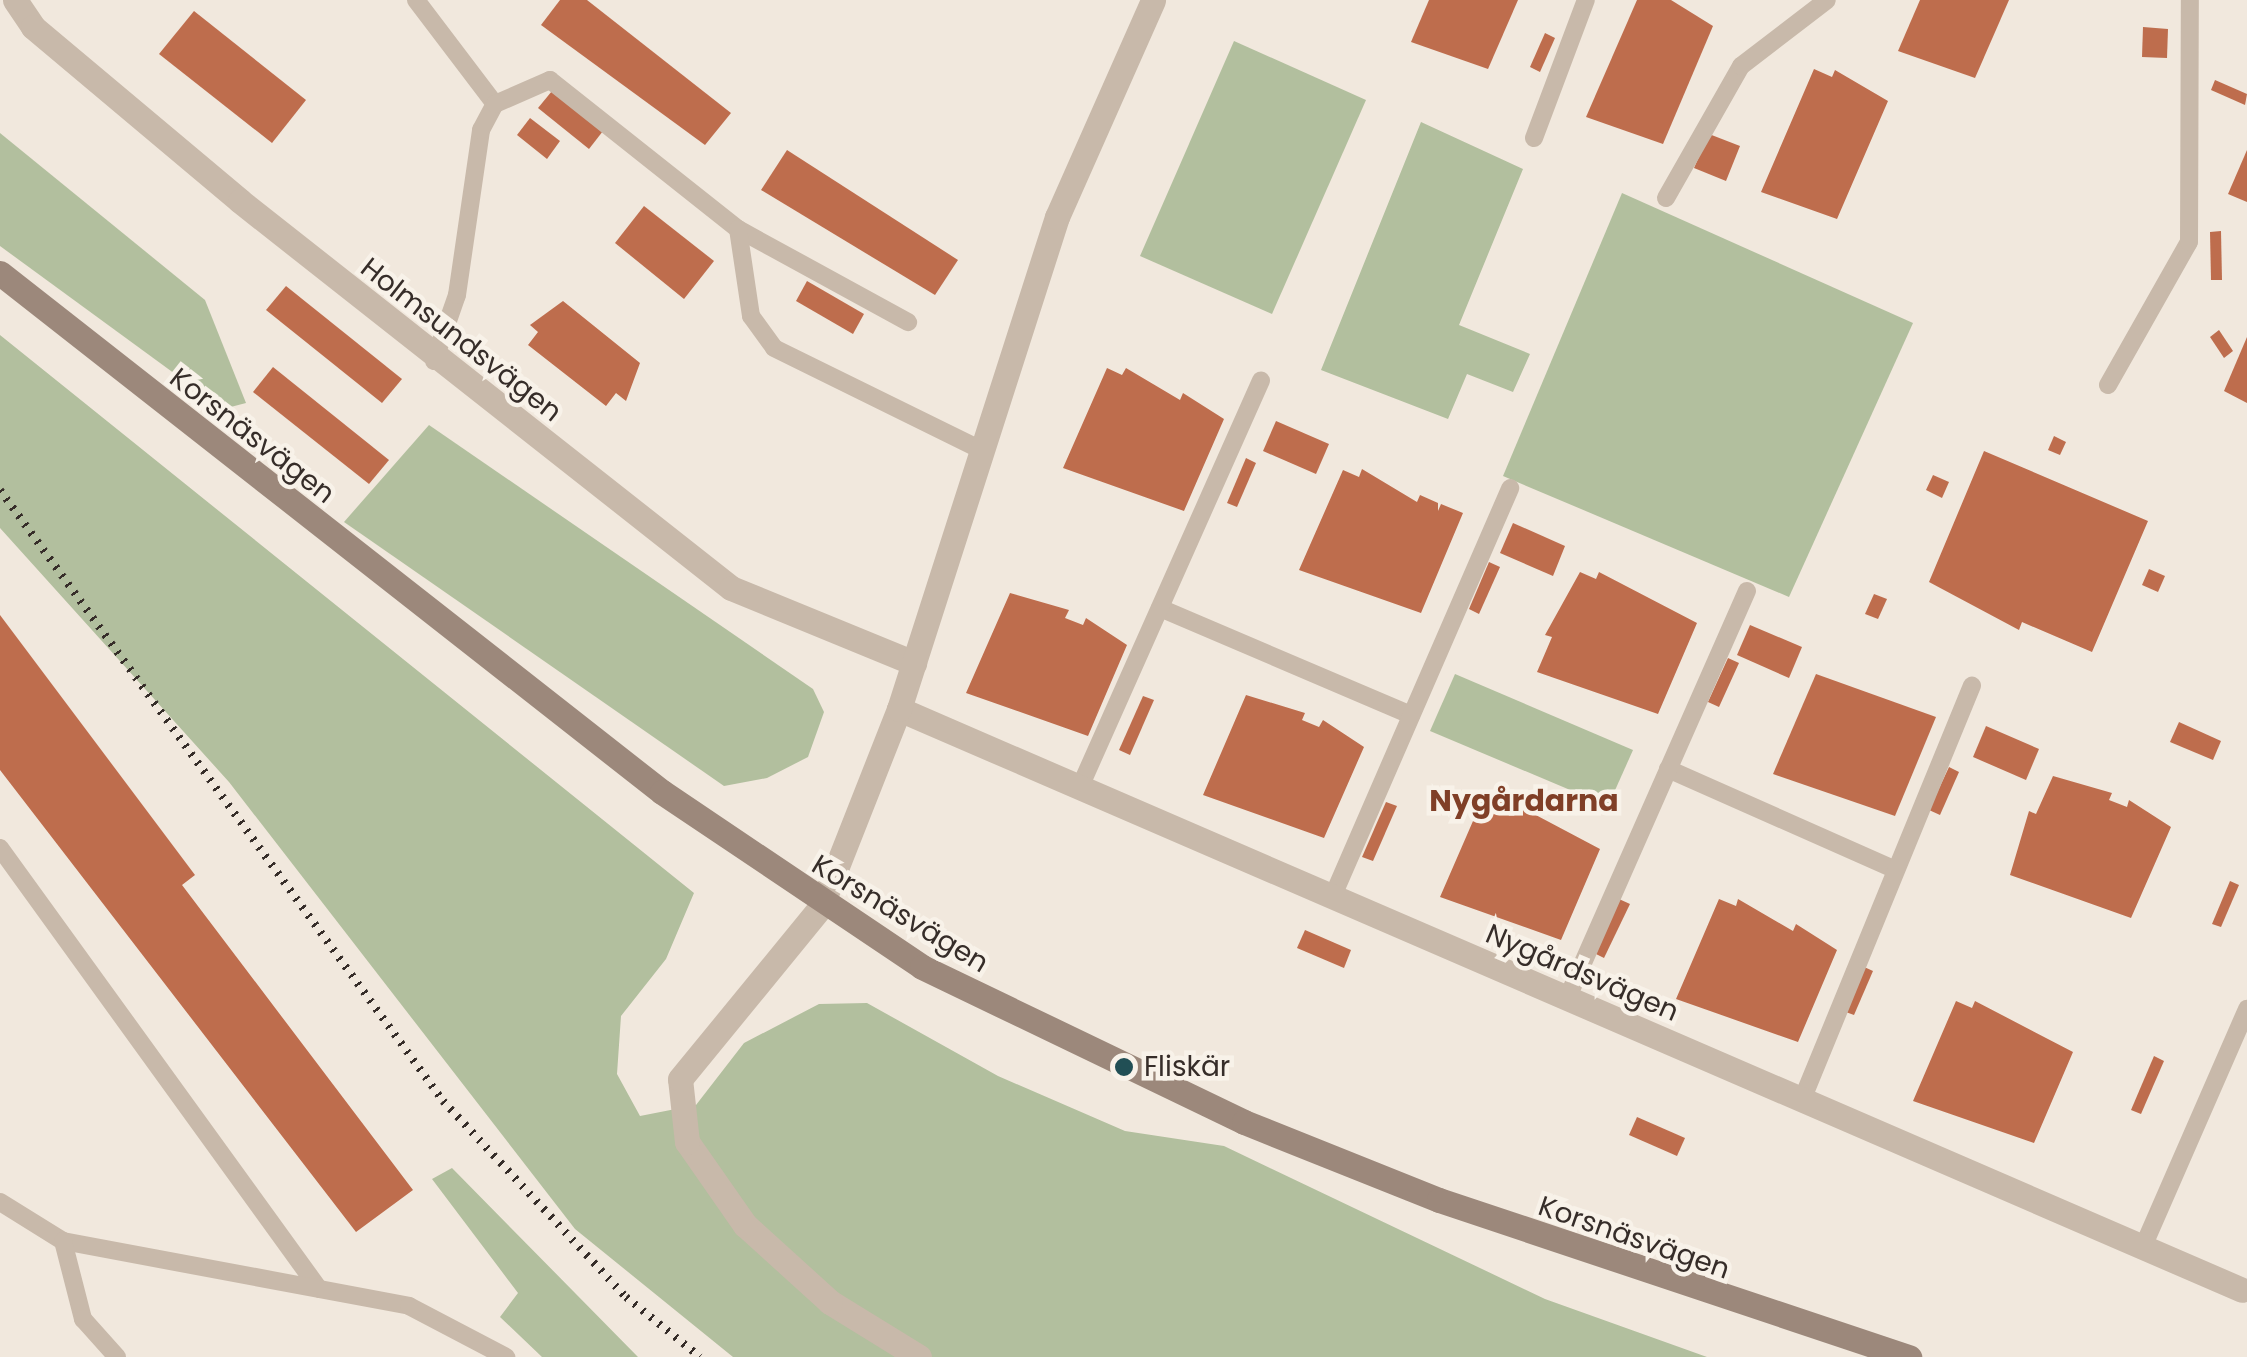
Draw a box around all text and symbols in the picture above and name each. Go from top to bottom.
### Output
street label: Holmsundsvägen [354,251,568,429]
street label: Korsnäsvägen [163,361,341,511]
district label: Nygårdarna [1429,783,1619,819]
street label: Korsnäsvägen [806,848,994,980]
street label: Nygårdsvägen [1481,917,1683,1029]
place label: Fliskär [1144,1050,1230,1084]
marker: Fliskär [1113,1056,1135,1078]
street label: Korsnäsvägen [1534,1190,1734,1286]

